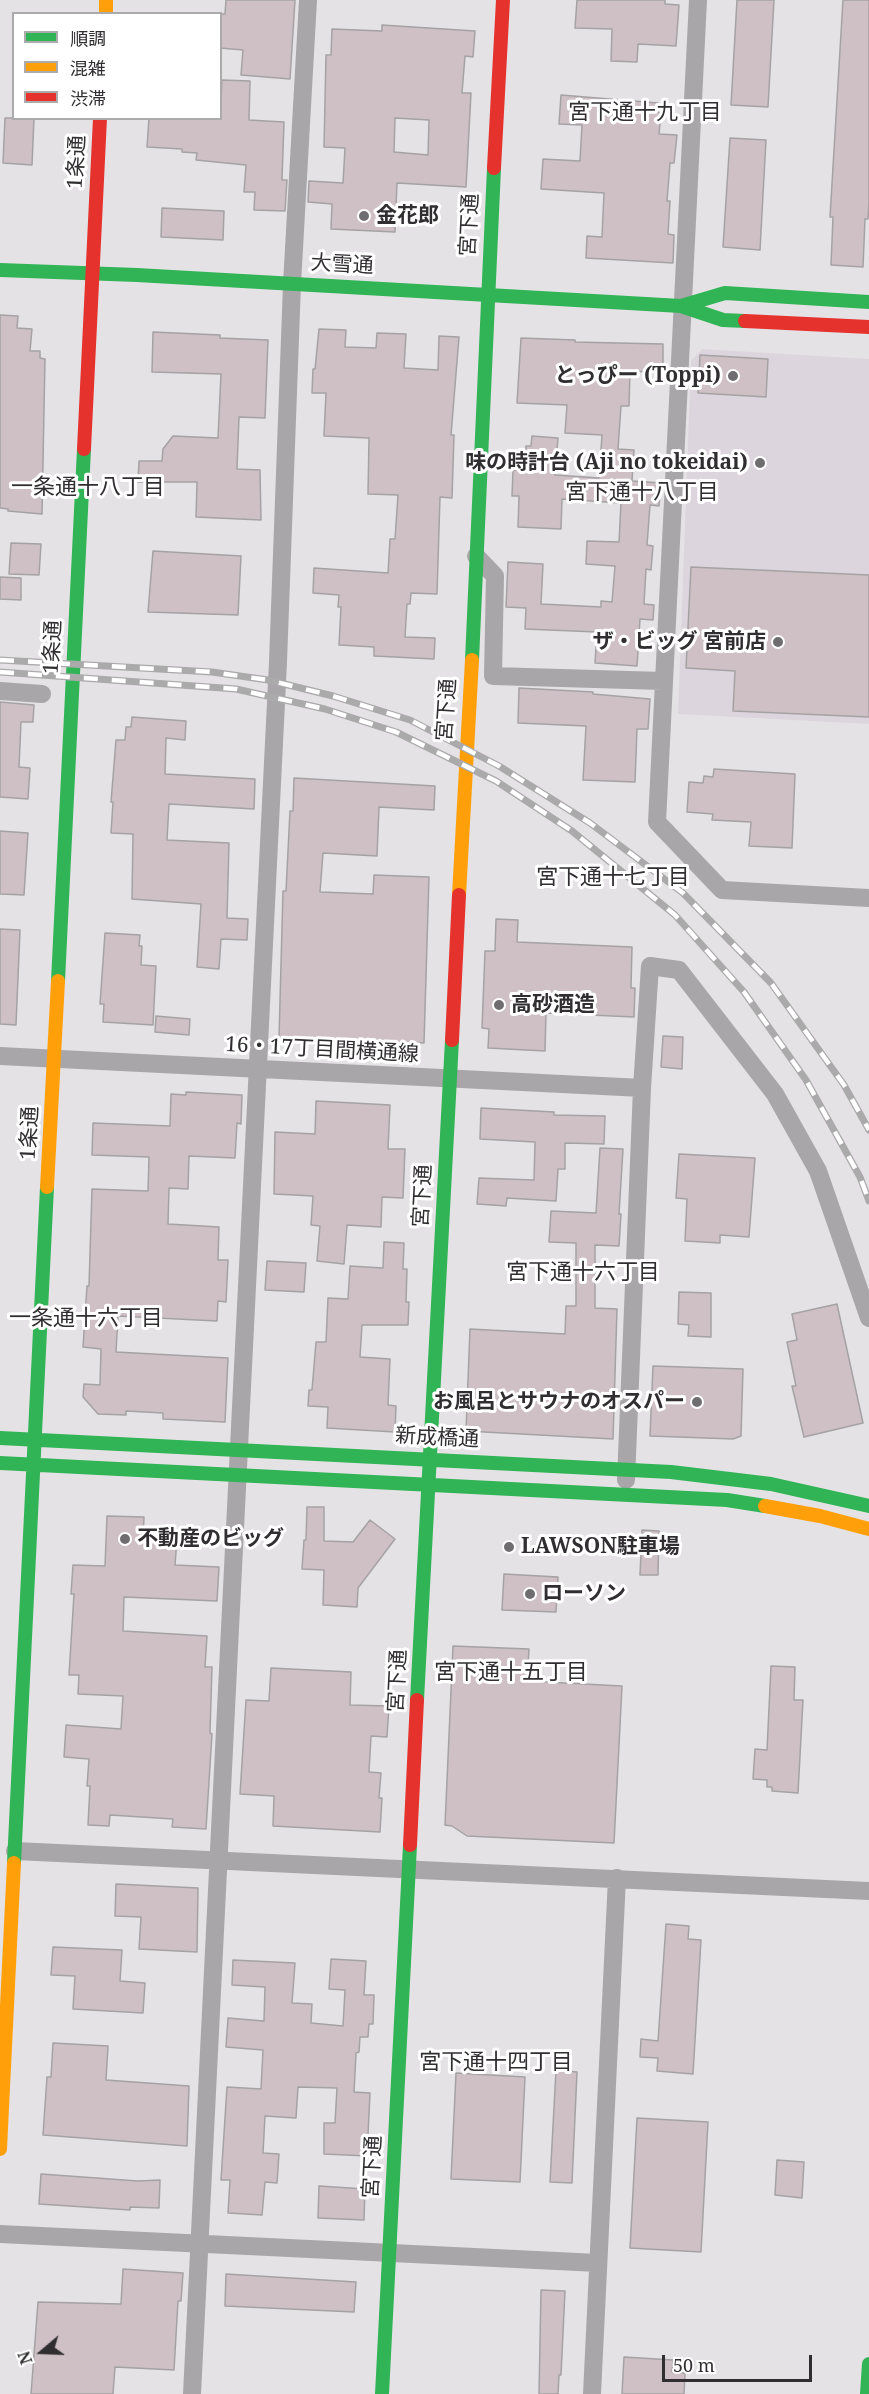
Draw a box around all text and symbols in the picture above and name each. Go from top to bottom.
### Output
legend [12,12,222,120]
text: 順調 [70,26,106,50]
text: 混雑 [70,56,106,80]
text: 渋滞 [70,86,106,110]
district label: 宮下通十九丁目 [568,100,722,126]
street label: 1条通 [63,135,91,189]
street label: 宮下通 [456,193,484,257]
place label: 金花郎 [376,203,439,229]
marker: 金花郎 [357,209,371,223]
street label: 大雪通 [310,251,374,279]
place label: とっぴー (Toppi) [554,363,721,389]
marker: とっぴー (Toppi) [726,369,740,383]
place label: 味の時計台 (Aji no tokeidai) [465,450,748,476]
marker: 味の時計台 (Aji no tokeidai) [753,456,767,470]
district label: 一条通十八丁目 [11,475,165,501]
district label: 宮下通十八丁目 [565,480,719,506]
street label: 1条通 [39,620,67,674]
place label: ザ・ビッグ 宮前店 [593,629,766,655]
marker: ザ・ビッグ 宮前店 [771,635,785,649]
street label: 宮下通 [432,678,462,742]
district label: 宮下通十七丁目 [536,865,690,891]
place label: 高砂酒造 [511,992,595,1018]
marker: 高砂酒造 [492,998,506,1012]
street label: 16・17丁目間横通線 [224,1032,420,1068]
street label: 1条通 [16,1106,44,1160]
street label: 宮下通 [409,1164,437,1228]
district label: 宮下通十六丁目 [506,1260,660,1286]
district label: 一条通十六丁目 [9,1306,163,1332]
place label: お風呂とサウナのオスパー [433,1389,685,1415]
marker: お風呂とサウナのオスパー [690,1395,704,1409]
street label: 新成橋通 [394,1423,480,1453]
place label: 不動産のビッグ [137,1526,284,1552]
marker: 不動産のビッグ [118,1532,132,1546]
place label: LAWSON駐車場 [521,1534,680,1560]
marker: LAWSON駐車場 [502,1540,516,1554]
place label: ローソン [542,1581,626,1607]
marker: ローソン [523,1587,537,1601]
street label: 宮下通 [384,1649,412,1713]
district label: 宮下通十五丁目 [434,1660,588,1686]
district label: 宮下通十四丁目 [419,2050,573,2076]
street label: 宮下通 [359,2135,387,2199]
north arrow [12,2322,72,2382]
scale bar [665,2343,815,2381]
text: N [13,2348,37,2367]
text: 50 m [673,2353,715,2377]

